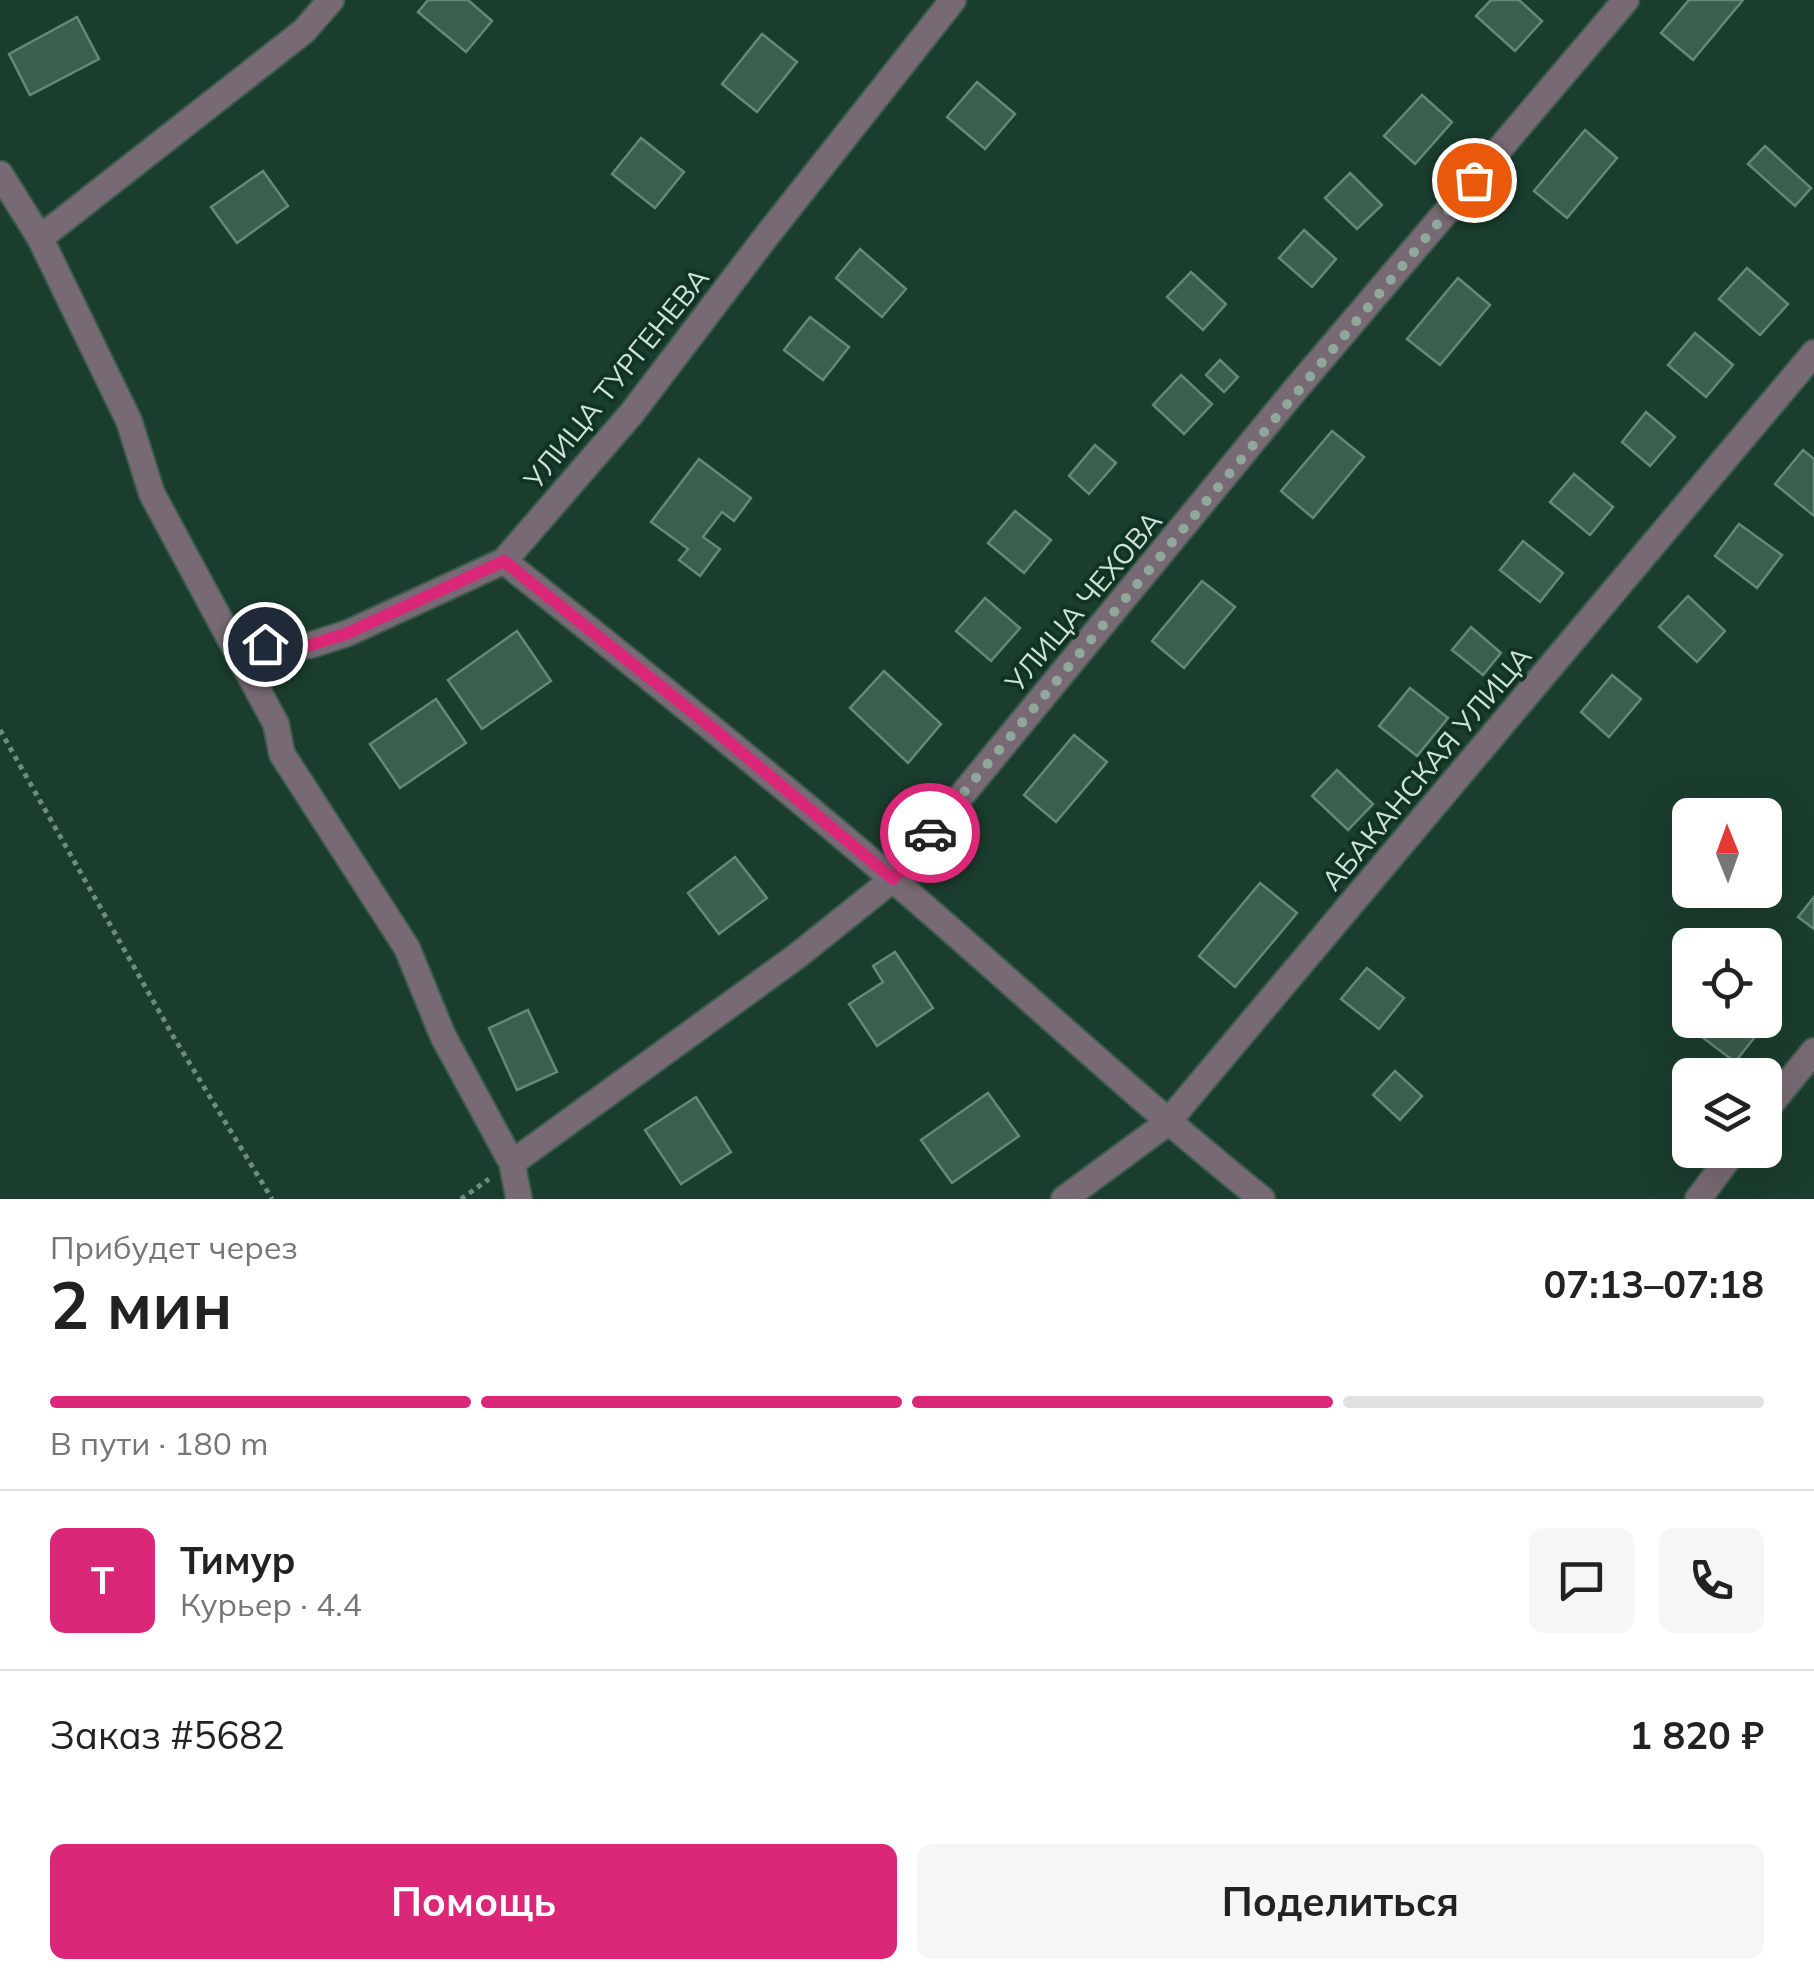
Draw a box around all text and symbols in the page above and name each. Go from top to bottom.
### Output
pin [1432,138,1517,223]
icon: bag [1447,153,1502,208]
street label: УЛИЦА ТУРГЕНЕВА [515,260,716,496]
street label: УЛИЦА ЧЕХОВА [997,503,1169,699]
pin [223,602,308,687]
icon: home [238,617,293,672]
street label: АБАКАНСКАЯ УЛИЦА [1314,638,1539,897]
courier [880,783,980,883]
north arrow [1672,798,1782,908]
map controls [1672,798,1782,1168]
icon: car [903,806,958,861]
button: locate [1672,928,1782,1038]
button: layers [1672,1058,1782,1168]
text: Прибудет через [50,1227,298,1267]
text: 07:13–07:18 [1544,1260,1764,1308]
text: 2 мин [50,1264,232,1345]
text: В пути · 180 m [50,1423,268,1463]
button: chat [1529,1528,1634,1633]
button: phone [1659,1528,1764,1633]
text: Тимур [180,1536,296,1584]
text: Т [91,1556,114,1604]
text: Курьер · 4.4 [180,1584,362,1624]
text: Заказ #5682 [50,1711,285,1759]
text: 1 820 ₽ [1629,1711,1764,1759]
button: Помощь [50,1844,897,1959]
button: Поделиться [917,1844,1764,1959]

